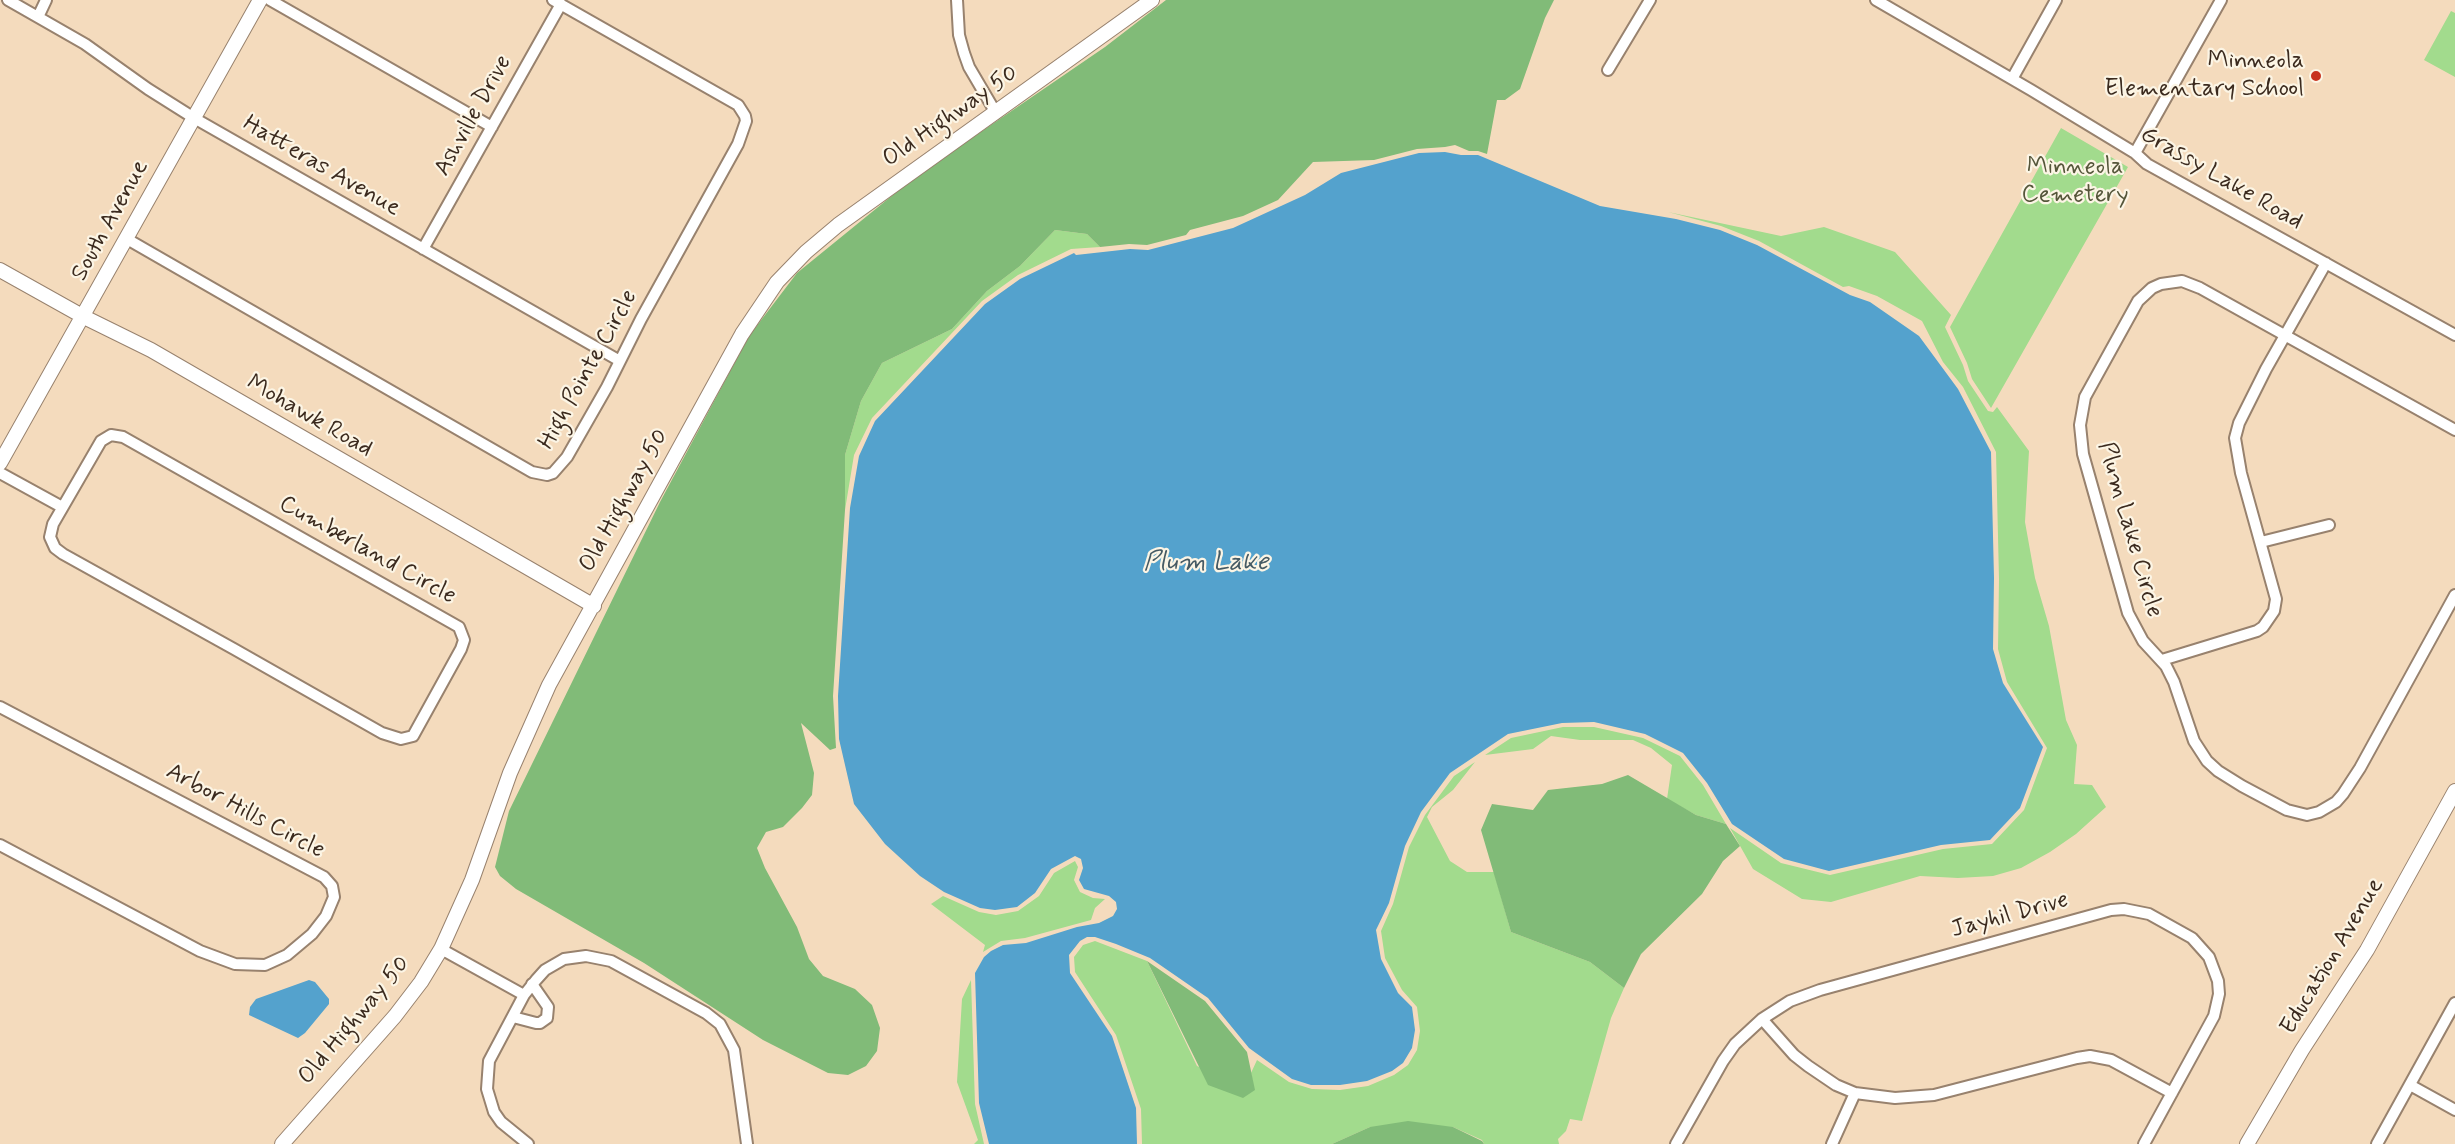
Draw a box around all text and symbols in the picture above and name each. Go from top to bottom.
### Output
place label: Minneola Elementary School [2105,48,2304,104]
street label: Ashville Drive [429,51,519,181]
street label: Old Highway 50 [878,60,1024,174]
marker: Minneola Elementary School [2309,69,2323,83]
street label: Hatteras Avenue [237,110,405,224]
street label: Grassy Lake Road [2135,121,2307,237]
park label: Minneola Cemetery [2021,154,2129,210]
street label: South Avenue [66,156,156,286]
street label: High Pointe Circle [533,285,645,455]
street label: Mohawk Road [241,369,377,465]
street label: Old Highway 50 [574,424,676,578]
street label: Plum Lake Circle [2090,439,2168,621]
street label: Cumberland Circle [273,490,461,612]
water label: Plum Lake [1144,548,1268,580]
street label: Arbor Hills Circle [161,758,329,866]
street label: Education Avenue [2275,874,2391,1040]
street label: Jayhil Drive [1948,887,2072,945]
street label: Old Highway 50 [293,951,417,1091]

